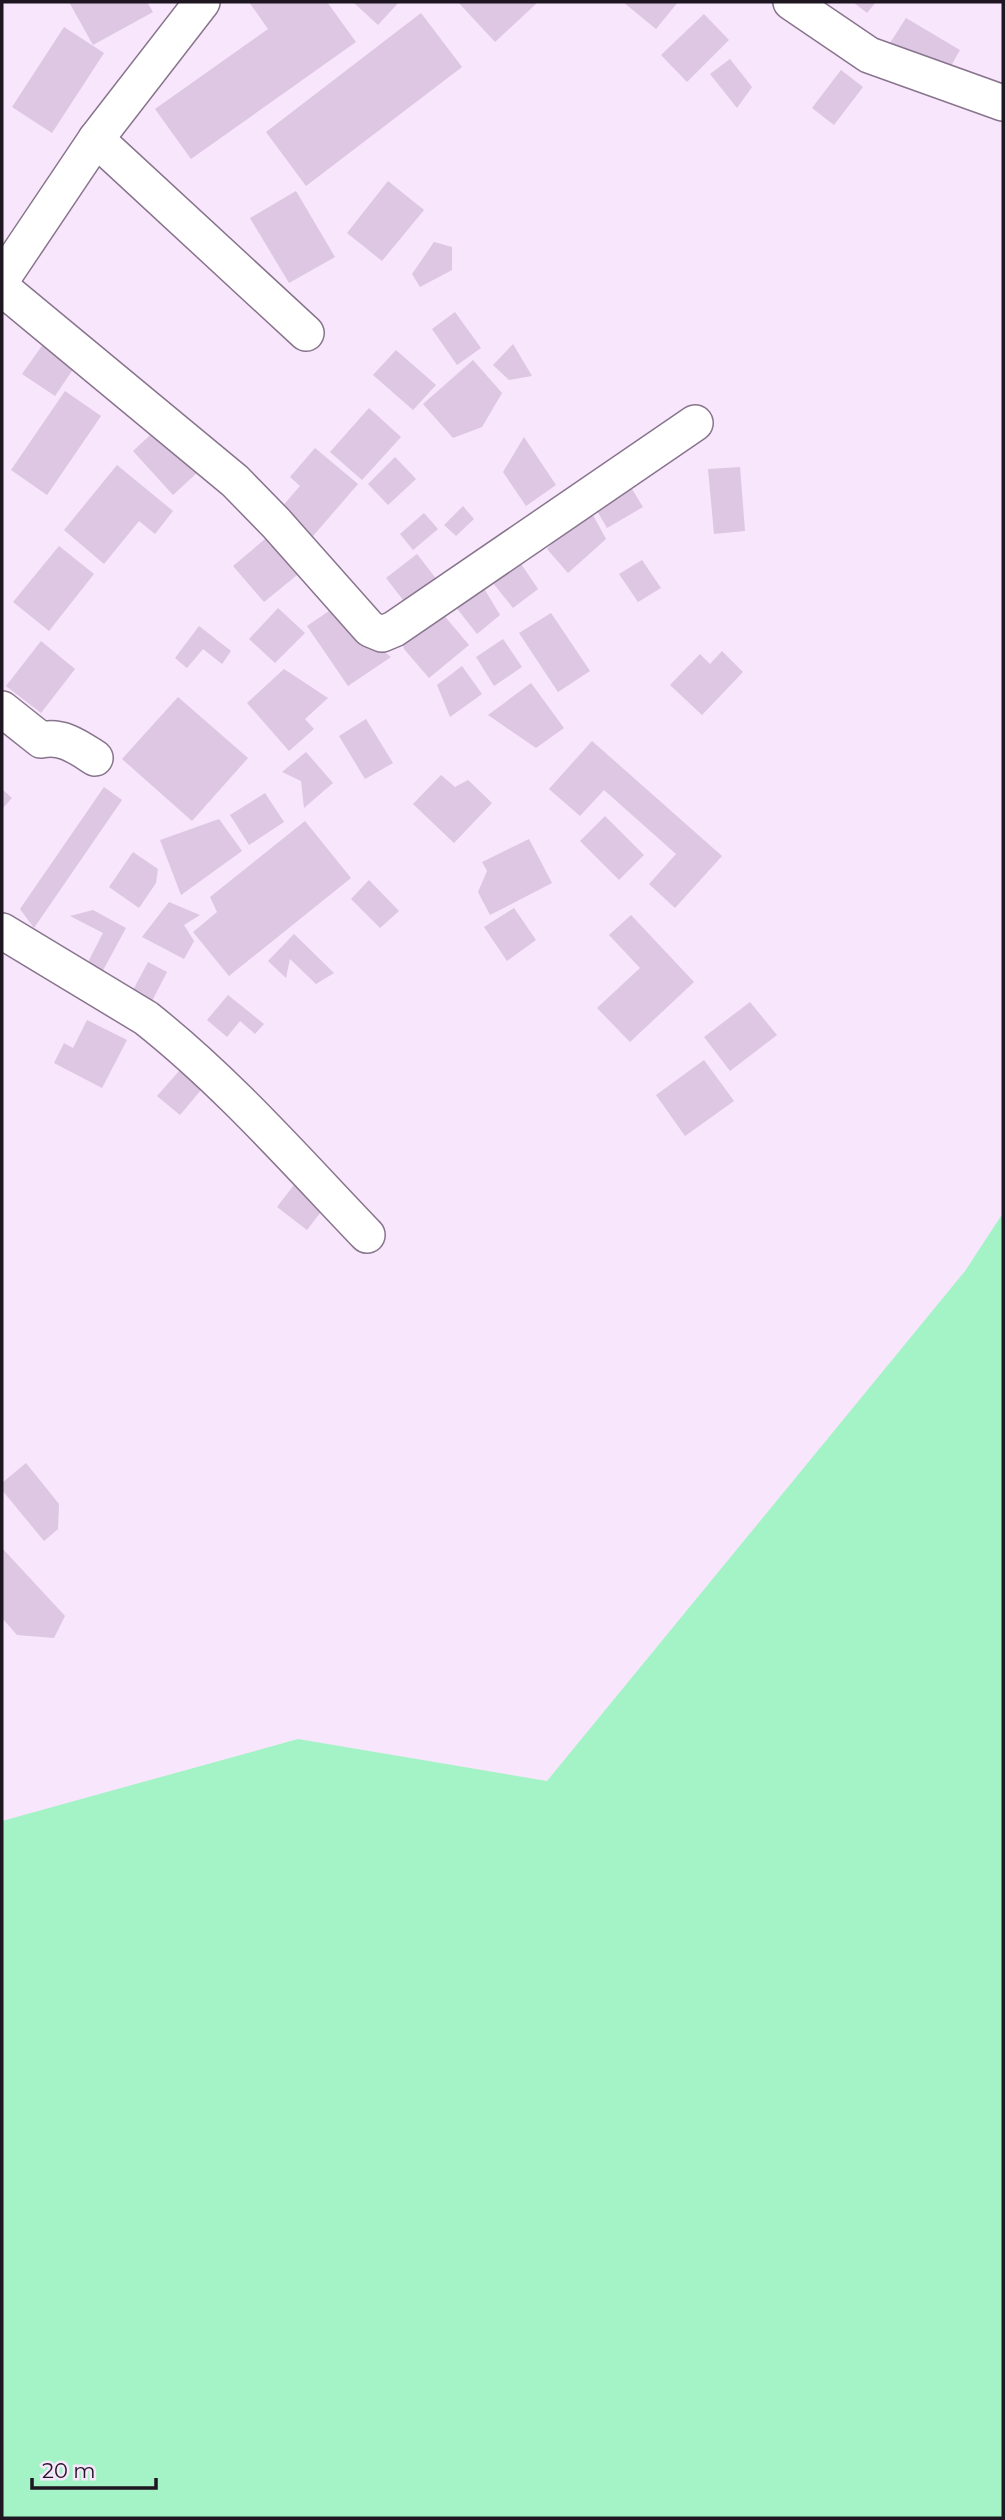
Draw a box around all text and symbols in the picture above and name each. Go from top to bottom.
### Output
scale bar [32,2446,156,2490]
text: 20 m [42,2458,96,2483]

